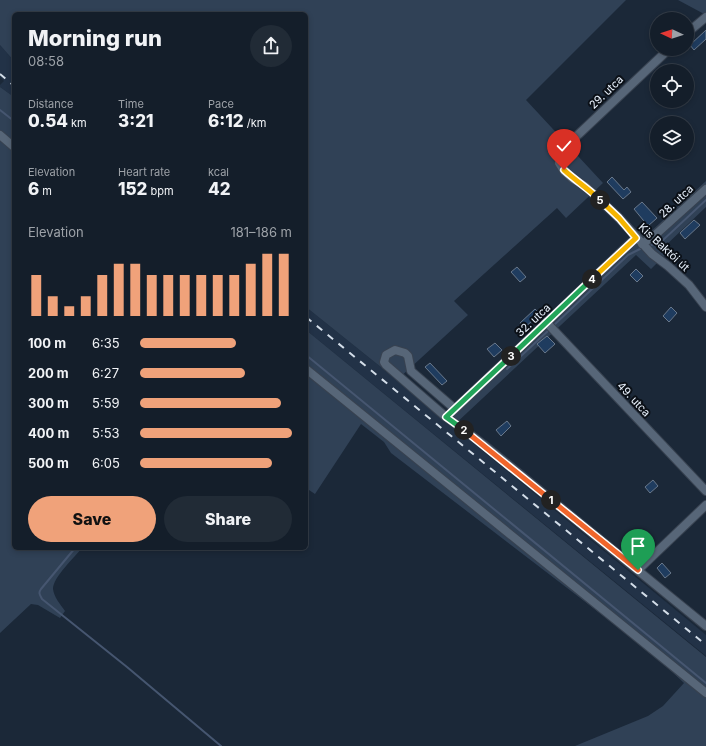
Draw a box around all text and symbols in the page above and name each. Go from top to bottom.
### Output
north arrow [650,12,694,56]
map controls [650,12,694,160]
text: Morning run [28,25,162,51]
button: share [250,25,292,67]
text: 08:58 [28,53,64,69]
button: locate [650,64,694,108]
street label: 29. utca [586,72,626,112]
text: Distance [28,97,73,111]
text: Time [118,97,144,111]
text: Pace [208,97,234,111]
text: 0.54 [28,111,68,131]
text: 3:21 [118,111,154,131]
text: 6:12 [208,111,244,131]
text: km [68,116,87,130]
text: /km [244,116,266,130]
button: layers [650,116,694,160]
pin [547,129,581,170]
icon: check [553,135,575,157]
text: Elevation [28,165,75,179]
text: Heart rate [118,165,170,179]
text: kcal [208,165,229,179]
text: 6 [28,179,39,199]
text: 152 [118,179,147,199]
text: 42 [208,179,231,199]
street label: 28. utca [656,182,696,220]
text: m [39,184,52,198]
text: bpm [147,184,174,198]
pin: 5 [590,190,610,210]
text: 5 [596,193,604,207]
street label: Kis Baktói út [636,220,693,274]
text: Elevation [28,224,84,240]
text: 181–186 m [230,224,292,240]
pin: 4 [582,269,602,289]
text: 4 [588,272,596,286]
street label: 32. utca [513,300,553,340]
text: 100 m [28,335,66,351]
text: 6:35 [92,335,120,351]
pin: 3 [501,346,521,366]
text: 3 [507,349,515,363]
text: 200 m [28,365,69,381]
text: 6:27 [92,365,119,381]
street label: 49. utca [614,379,654,419]
text: 300 m [28,395,69,411]
text: 5:59 [92,395,120,411]
pin: 2 [454,420,474,440]
text: 2 [461,423,467,437]
text: 400 m [28,425,69,441]
text: 5:53 [92,425,120,441]
text: 500 m [28,455,69,471]
text: 6:05 [92,455,120,471]
pin: 1 [541,490,561,510]
text: 1 [549,493,553,507]
button: Save [28,496,156,542]
button: Share [164,496,292,542]
pin [621,529,655,570]
icon: arrive [627,535,649,557]

